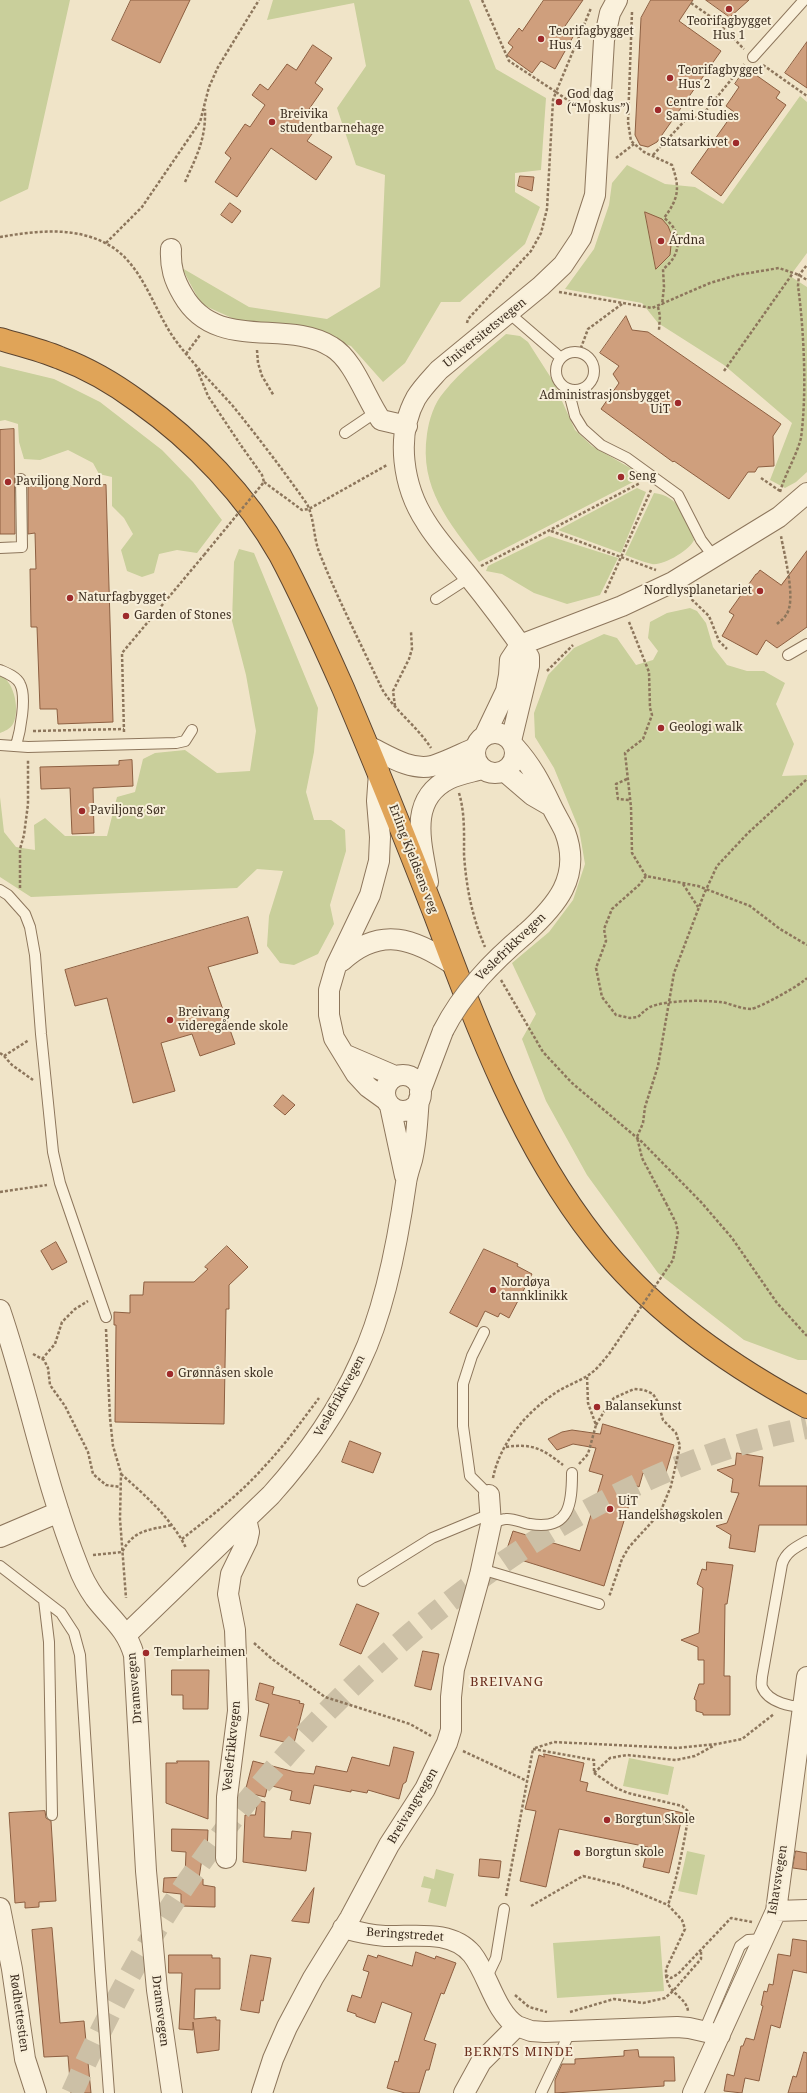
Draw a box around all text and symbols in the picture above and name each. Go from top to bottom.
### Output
marker: Teorifagbygget Hus 1 [724,4,734,14]
place label: Teorifagbygget Hus 1 [687,15,771,43]
place label: Teorifagbygget Hus 4 [549,25,634,53]
marker: Teorifagbygget Hus 4 [536,34,546,44]
place label: Teorifagbygget Hus 2 [678,64,763,92]
marker: Teorifagbygget Hus 2 [665,73,675,83]
place label: God dag (“Moskus”) [567,88,630,116]
place label: Centre for Sami Studies [666,96,739,124]
marker: God dag (“Moskus”) [554,97,564,107]
marker: Centre for Sami Studies [653,105,663,115]
place label: Breivika studentbarnehage [280,108,384,136]
marker: Breivika studentbarnehage [267,117,277,127]
place label: Statsarkivet [660,136,728,150]
marker: Statsarkivet [731,138,741,148]
place label: Árdna [669,234,705,248]
marker: Árdna [656,236,666,246]
street label: Universitetsvegen [441,295,529,371]
place label: Administrasjonsbygget UiT [539,389,670,417]
marker: Administrasjonsbygget UiT [673,398,683,408]
place label: Seng [629,470,656,484]
marker: Seng [616,472,626,482]
place label: Paviljong Nord [16,475,101,489]
marker: Paviljong Nord [3,477,13,487]
place label: Nordlysplanetariet [644,584,752,598]
marker: Nordlysplanetariet [755,586,765,596]
place label: Naturfagbygget [78,591,167,605]
marker: Naturfagbygget [65,593,75,603]
place label: Garden of Stones [134,609,231,623]
marker: Garden of Stones [121,611,131,621]
place label: Geologi walk [669,721,743,735]
marker: Geologi walk [656,723,666,733]
street label: Erling Kjeldsens veg [386,803,440,915]
place label: Paviljong Sør [90,804,165,818]
marker: Paviljong Sør [77,806,87,816]
street label: Veslefrikkvegen [473,910,549,984]
place label: Breivang videregående skole [178,1006,288,1034]
marker: Breivang videregående skole [165,1015,175,1025]
place label: Nordøya tannklinikk [501,1276,568,1304]
marker: Nordøya tannklinikk [488,1285,498,1295]
street label: Veslefrikkvegen [312,1353,368,1439]
place label: Grønnåsen skole [178,1367,273,1381]
marker: Grønnåsen skole [165,1369,175,1379]
place label: Balansekunst [605,1400,682,1414]
marker: Balansekunst [592,1402,602,1412]
place label: UiT Handelshøgskolen [618,1495,723,1523]
marker: UiT Handelshøgskolen [605,1504,615,1514]
place label: Templarheimen [154,1646,245,1660]
marker: Templarheimen [141,1648,151,1658]
street label: Dramsvegen [125,1652,145,1724]
district label: BREIVANG [470,1674,544,1690]
street label: Veslefrikkvegen [220,1700,244,1792]
street label: Breivangvegen [385,1766,441,1846]
place label: Borgtun Skole [615,1813,695,1827]
marker: Borgtun Skole [602,1815,612,1825]
street label: Ishavsvegen [765,1844,791,1916]
place label: Borgtun skole [585,1846,664,1860]
marker: Borgtun skole [572,1848,582,1858]
street label: Beringstredet [366,1925,444,1945]
street label: Rødhettestien [6,1973,32,2053]
street label: Dramsvegen [148,1975,172,2047]
district label: BERNTS MINDE [464,2044,574,2060]

